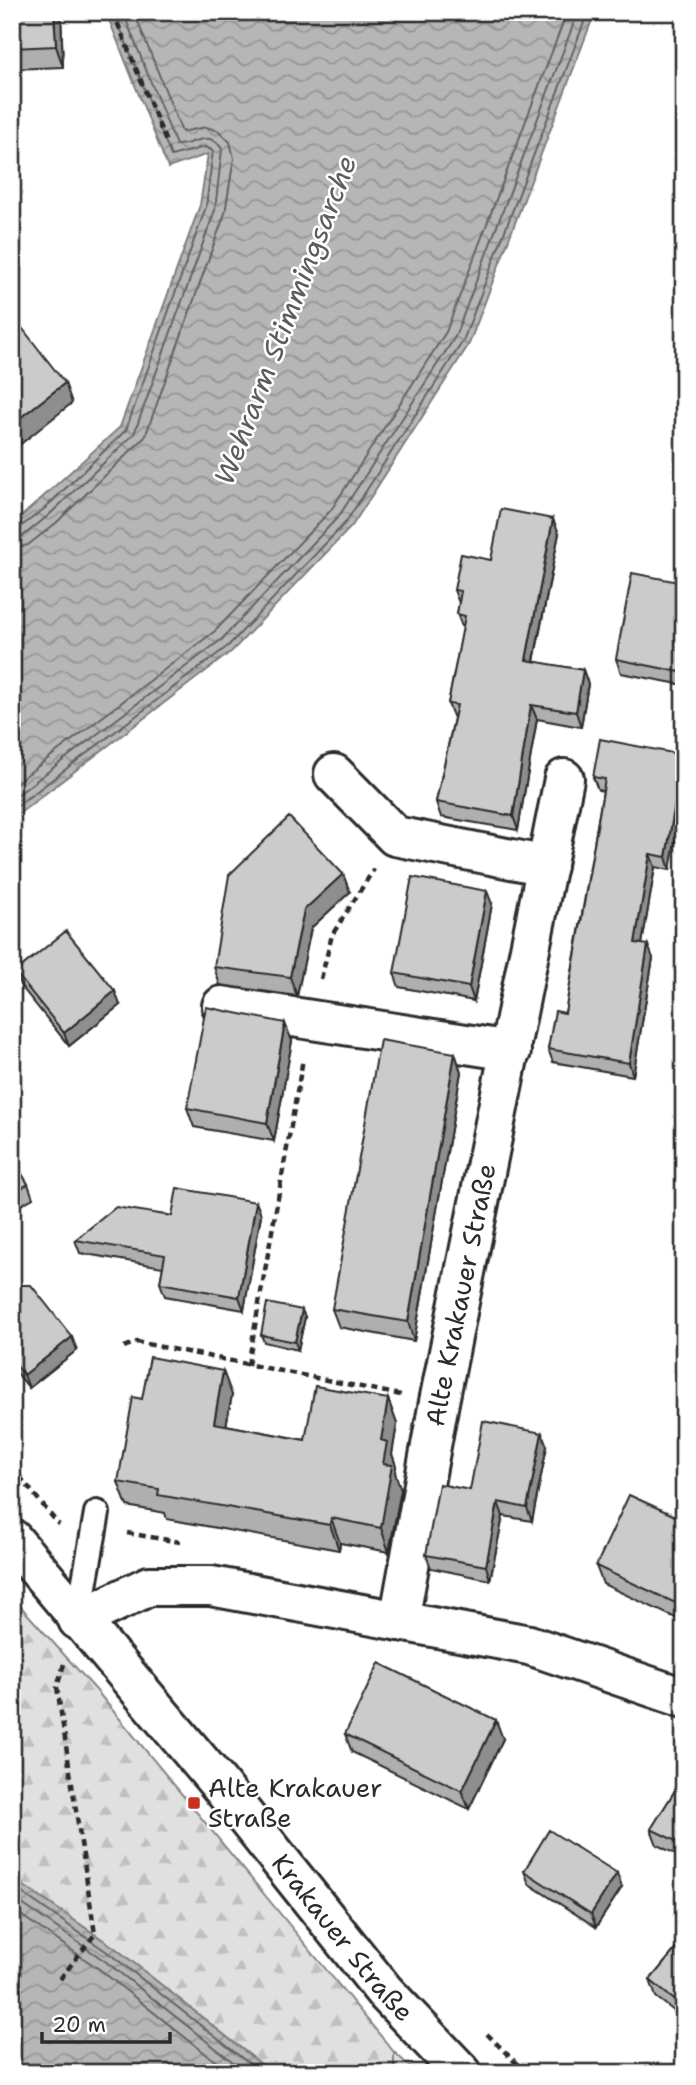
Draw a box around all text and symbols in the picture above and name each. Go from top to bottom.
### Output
water label: Wehrarm Stimmingsarche [205,150,365,490]
street label: Alte Krakauer Straße [417,1160,503,1429]
place label: Alte Krakauer Straße [208,1770,382,1835]
marker: Alte Krakauer Straße [186,1795,202,1811]
street label: Krakauer Straße [264,1846,422,2029]
scale bar [42,2001,170,2045]
text: 20 m [52,2011,106,2039]

